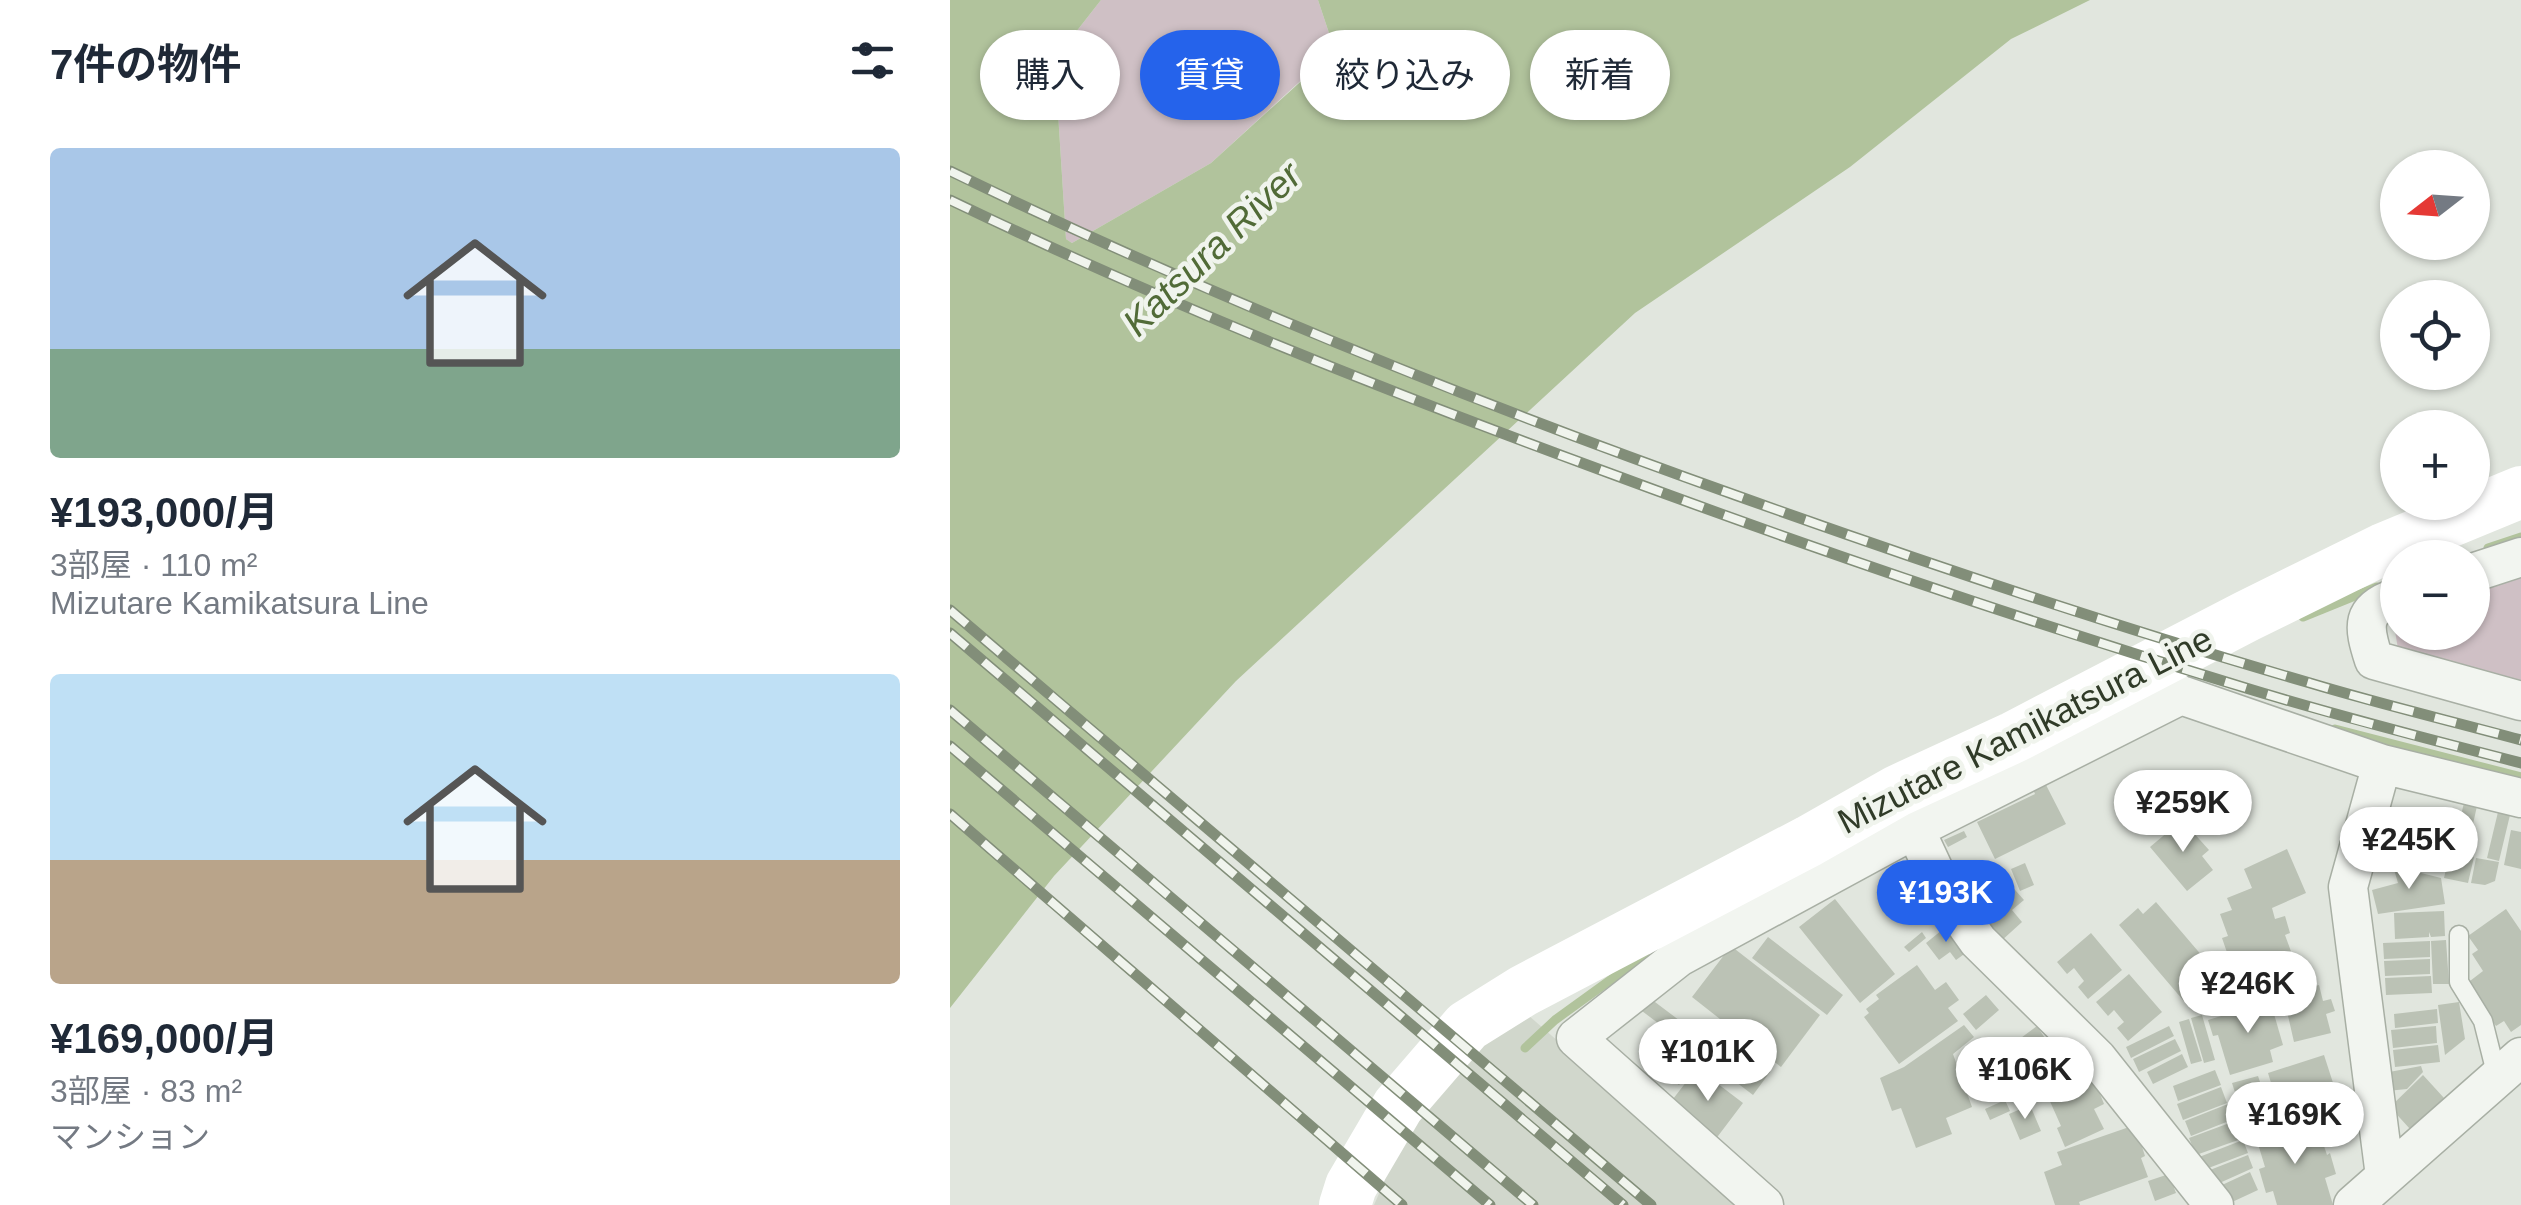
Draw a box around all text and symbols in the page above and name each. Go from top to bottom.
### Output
chip: 購入 [980,30,1120,120]
chip: 賃貸 [1140,30,1280,120]
chip: 絞り込み [1300,30,1510,120]
chip: 新着 [1530,30,1670,120]
icon: filters [845,33,900,88]
text: 7件の物件 [50,41,241,88]
north arrow [2380,150,2490,260]
map controls [2380,150,2490,650]
water label: Katsura River [1115,153,1310,344]
icon: home [385,213,565,393]
button: locate [2380,280,2490,390]
button: + [2380,410,2490,520]
text: ¥193,000/月 [50,489,279,536]
button: − [2380,540,2490,650]
text: 3部屋 · 110 m² [50,547,257,583]
text: Mizutare Kamikatsura Line [50,585,429,621]
street label: Mizutare Kamikatsura Line [1831,618,2218,841]
icon: home [385,739,565,919]
pin: ¥259K [2113,770,2253,855]
text: ¥259K [2136,784,2230,820]
pin: ¥245K [2339,807,2479,892]
text: ¥245K [2362,821,2456,857]
pin: ¥193K [1876,860,2016,945]
text: ¥193K [1899,874,1993,910]
pin: ¥246K [2178,951,2318,1036]
text: ¥246K [2201,965,2295,1001]
text: ¥169,000/月 [50,1015,279,1062]
pin: ¥101K [1638,1019,1778,1104]
text: ¥101K [1661,1033,1755,1069]
pin: ¥106K [1955,1037,2095,1122]
text: ¥106K [1978,1051,2072,1087]
text: 3部屋 · 83 m² [50,1073,242,1109]
pin: ¥169K [2225,1082,2365,1167]
text: ¥169K [2248,1096,2342,1132]
text: マンション [50,1119,210,1155]

